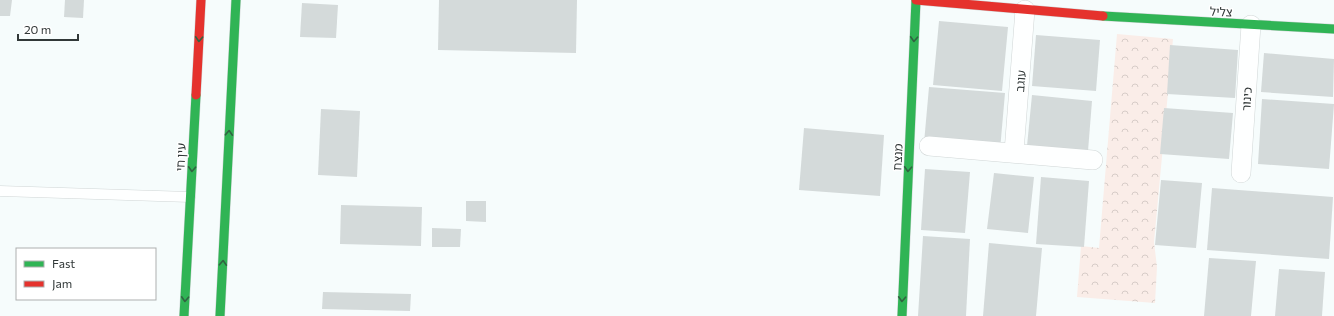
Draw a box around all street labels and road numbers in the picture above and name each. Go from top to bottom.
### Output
street label: צליל [1209,3,1233,19]
street label: עוגב [1012,69,1028,93]
street label: כינור [1238,87,1254,111]
street label: עין חי [172,142,188,172]
street label: מנצח [889,143,905,171]

